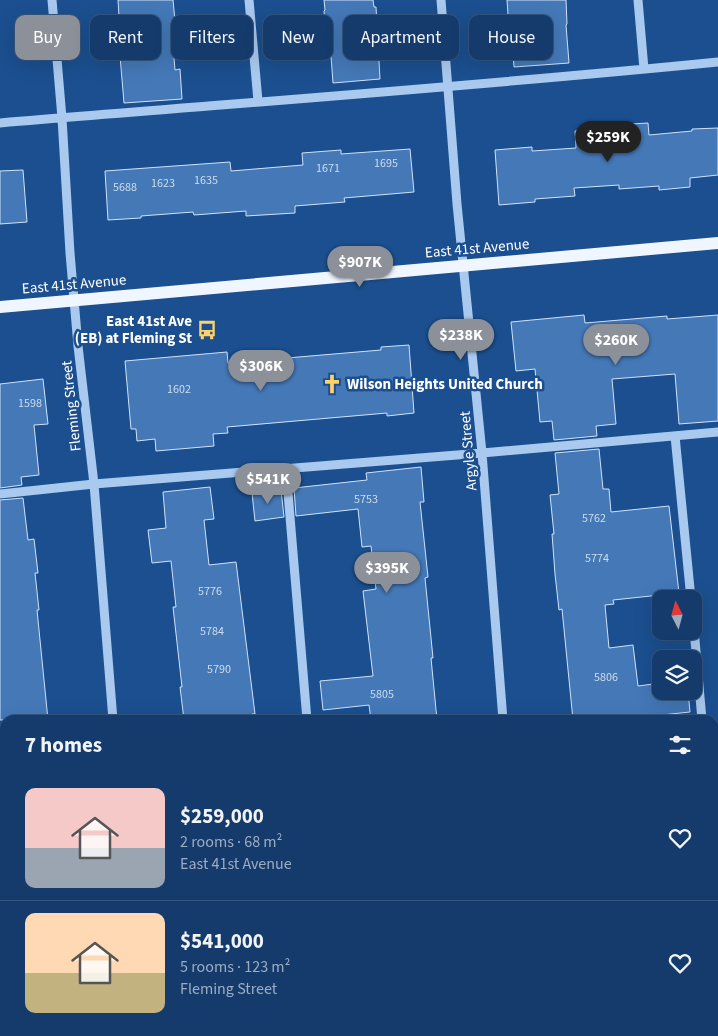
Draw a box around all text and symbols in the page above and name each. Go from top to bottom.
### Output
chip: Buy [15,15,80,60]
chip: Rent [90,15,161,60]
chip: Filters [171,15,253,60]
chip: New [263,15,333,60]
chip: Apartment [343,15,459,60]
chip: House [469,15,553,60]
pin: $259K [573,120,643,163]
text: $259K [586,126,630,148]
house number: 1695 [374,155,398,172]
house number: 1671 [316,160,340,177]
house number: 1635 [194,172,218,189]
house number: 1623 [151,175,175,192]
house number: 5688 [113,179,137,196]
street label: East 41st Avenue [424,233,530,264]
pin: $907K [325,246,395,288]
text: $907K [338,251,382,273]
street label: East 41st Avenue [21,269,127,300]
place label: East 41st Ave (EB) at Fleming St [75,311,192,349]
pin: $238K [426,318,496,361]
bus stop icon: East 41st Ave (EB) at Fleming St [196,319,218,341]
text: $238K [439,324,483,346]
pin: $260K [581,324,651,366]
text: $260K [594,329,638,351]
pin: $306K [226,350,296,392]
text: $306K [239,355,283,377]
street label: Fleming Street [56,360,87,452]
church icon: Wilson Heights United Church [321,373,343,395]
place label: Wilson Heights United Church [347,374,543,395]
house number: 1602 [167,381,191,398]
house number: 1598 [18,395,42,412]
street label: Argyle Street [455,410,482,492]
pin: $541K [233,462,303,505]
text: $541K [246,468,290,490]
house number: 5753 [354,491,378,508]
house number: 5762 [582,510,606,527]
house number: 5774 [585,550,609,567]
pin: $395K [352,552,422,594]
text: $395K [365,557,409,579]
house number: 5776 [198,583,222,600]
north arrow [652,590,702,640]
map controls [652,590,702,700]
house number: 5784 [200,623,224,640]
button: layers [652,650,702,700]
house number: 5790 [207,661,231,678]
house number: 5806 [594,669,618,686]
house number: 5805 [370,686,394,703]
text: 7 homes [25,730,102,760]
icon: filters [666,731,694,759]
text: $259,000 [180,801,264,831]
icon: home [65,808,125,868]
icon: heart [666,824,694,852]
text: 2 rooms · 68 m² [180,831,282,853]
text: East 41st Avenue [180,853,292,875]
text: $541,000 [180,926,264,956]
icon: home [65,933,125,993]
icon: heart [666,949,694,977]
text: 5 rooms · 123 m² [180,956,290,978]
text: Fleming Street [180,978,277,1000]

